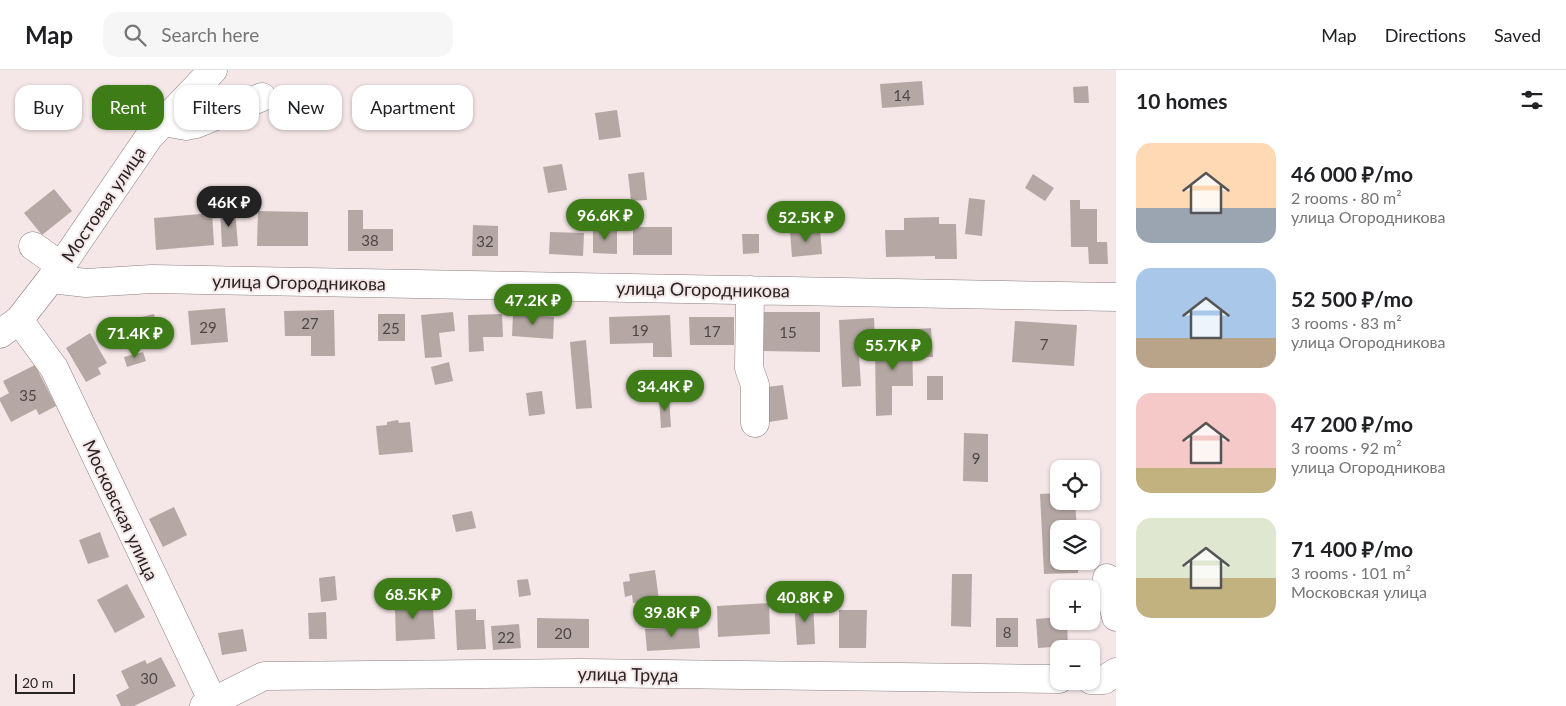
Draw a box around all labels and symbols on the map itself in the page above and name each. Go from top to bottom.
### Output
house number: 14 [893,86,911,104]
street label: Мостовая улица [56,142,150,266]
pin: 46K ₽ [194,186,264,228]
pin: 96.6K ₽ [559,198,651,241]
pin: 52.5K ₽ [760,200,852,243]
house number: 38 [361,231,379,249]
house number: 32 [476,232,494,250]
street label: улица Огородникова [212,269,386,295]
street label: улица Огородникова [616,276,790,302]
pin: 47.2K ₽ [487,284,579,326]
house number: 27 [301,314,319,332]
pin: 71.4K ₽ [89,316,181,359]
house number: 29 [199,318,217,336]
house number: 25 [382,319,400,337]
house number: 19 [631,321,649,339]
house number: 17 [703,322,721,340]
house number: 15 [779,323,797,341]
pin: 55.7K ₽ [847,328,939,371]
house number: 7 [1040,335,1049,353]
pin: 34.4K ₽ [619,370,711,412]
house number: 35 [19,386,37,404]
street label: Московская улица [79,436,163,584]
house number: 9 [972,449,980,467]
pin: 68.5K ₽ [367,578,459,620]
pin: 40.8K ₽ [759,580,851,623]
pin: 39.8K ₽ [626,596,718,638]
house number: 8 [1003,623,1011,641]
house number: 20 [554,624,572,642]
house number: 22 [497,628,515,646]
street label: улица Труда [577,662,679,686]
house number: 30 [140,669,158,687]
scale bar [15,671,75,694]

